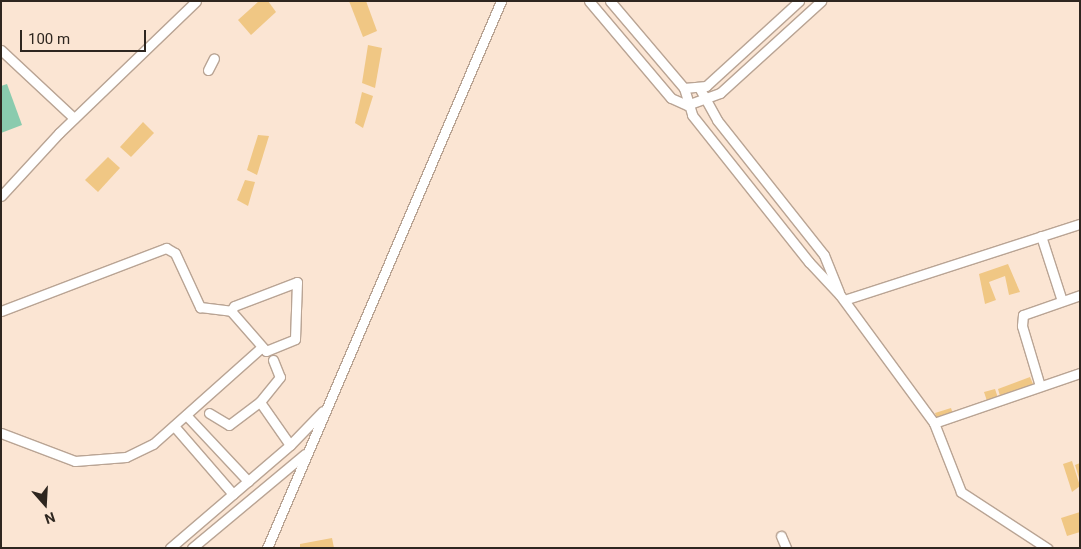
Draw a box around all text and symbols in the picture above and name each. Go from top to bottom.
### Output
scale bar [22,20,149,52]
text: 100 m [28,30,70,48]
north arrow [20,479,70,529]
text: N [43,509,57,527]

